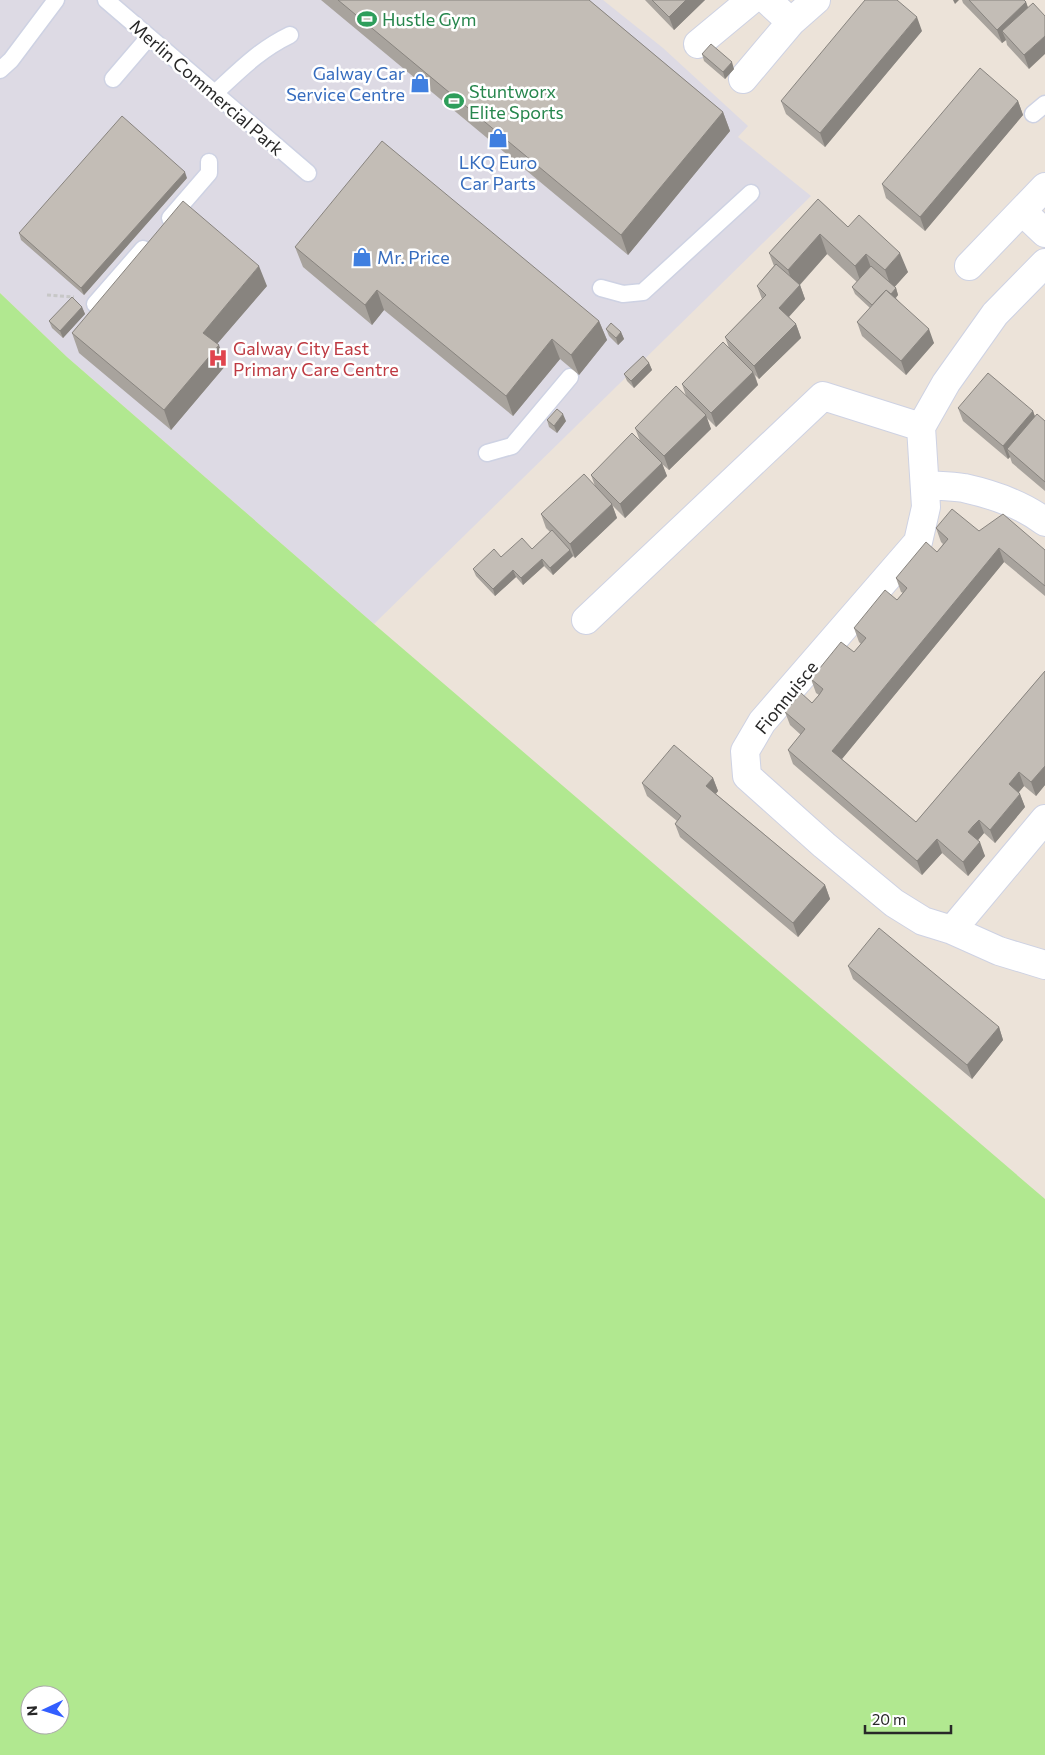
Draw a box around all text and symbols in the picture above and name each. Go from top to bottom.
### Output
sports icon: Hustle Gym [356,8,378,30]
place label: Hustle Gym [382,8,476,30]
street label: Merlin Commercial Park [126,14,288,160]
place label: Galway Car Service Centre [286,62,405,105]
shop icon: Galway Car Service Centre [409,72,431,94]
place label: Stuntworx Elite Sports [469,80,564,123]
sports icon: Stuntworx Elite Sports [443,90,465,112]
shop icon: LKQ Euro Car Parts [487,127,509,149]
place label: LKQ Euro Car Parts [459,151,537,194]
shop icon: Mr. Price [351,246,373,268]
place label: Mr. Price [377,246,450,268]
place label: Galway City East Primary Care Centre [233,337,399,380]
hospital icon: Galway City East Primary Care Centre [207,347,229,369]
street label: Fionnuisce [750,656,822,738]
north arrow [20,1685,70,1735]
scale bar [865,1702,951,1734]
text: N [23,1705,40,1717]
text: 20 m [872,1710,906,1728]

